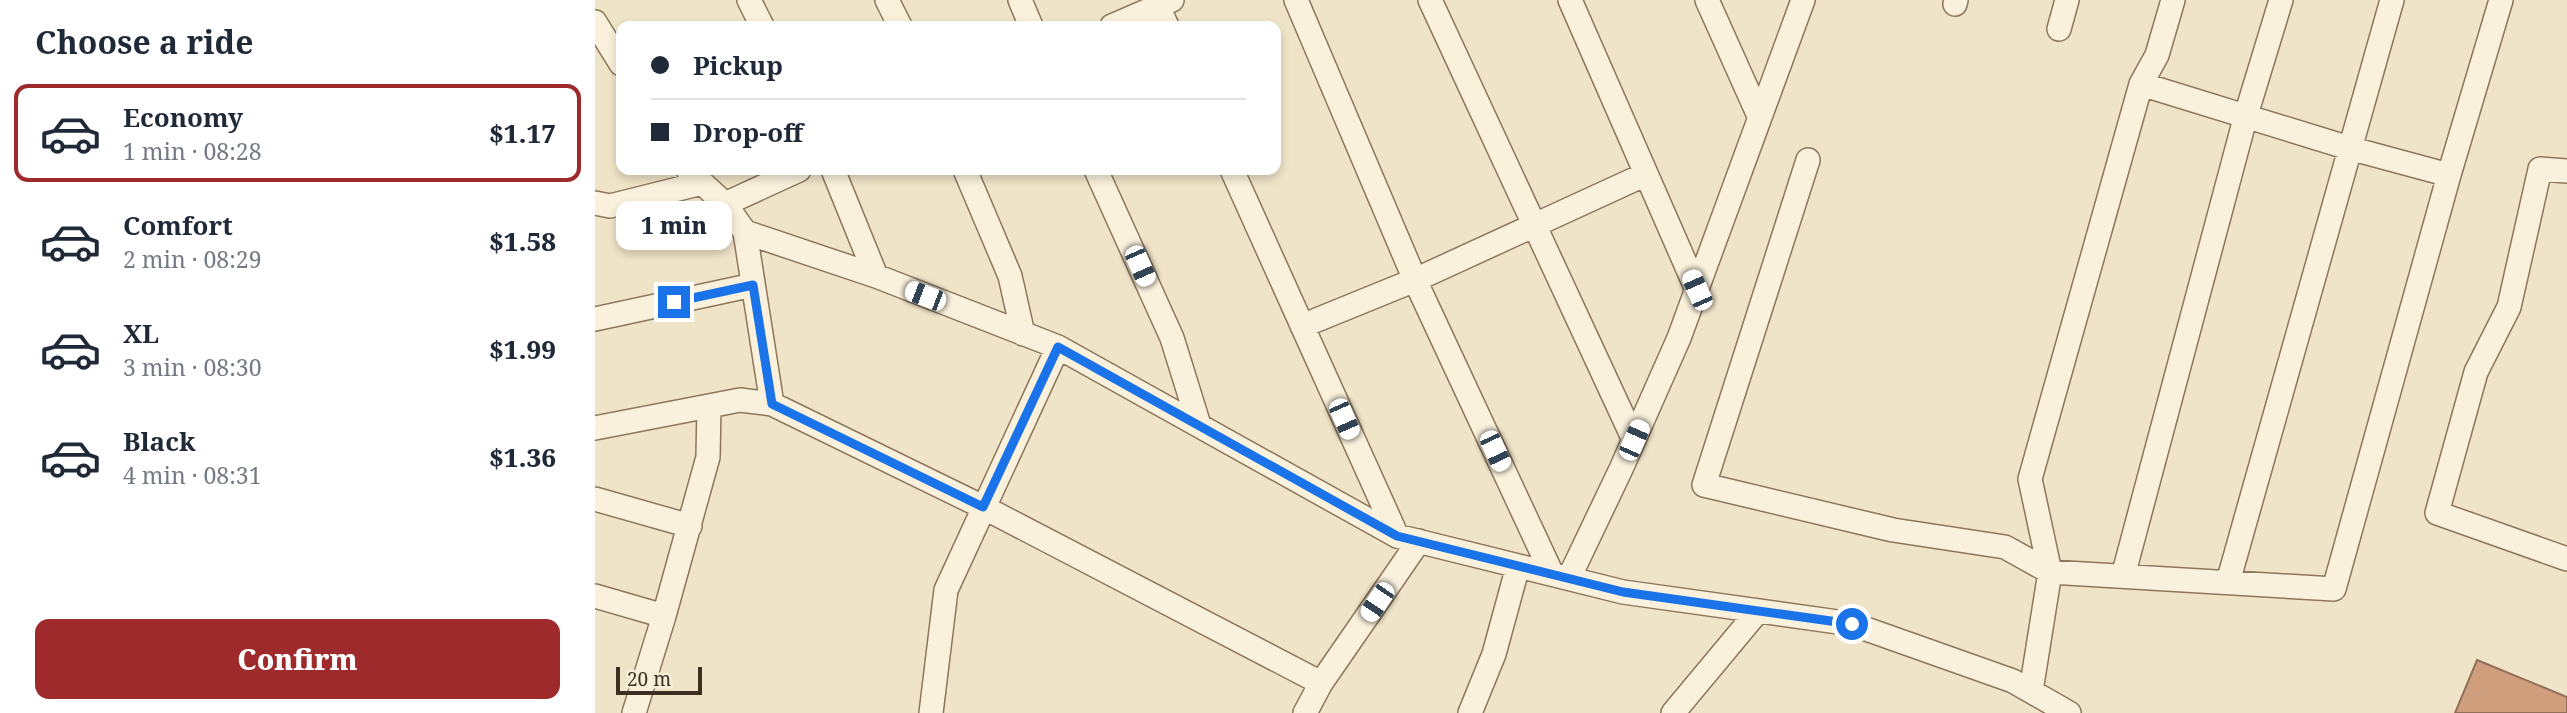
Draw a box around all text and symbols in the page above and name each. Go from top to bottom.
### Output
text: Choose a ride [35,20,254,63]
text: Pickup [693,47,783,83]
text: Economy [123,99,243,135]
icon: car [39,102,102,165]
text: Drop-off [693,114,803,150]
text: $1.17 [489,115,556,151]
text: 1 min · 08:28 [123,135,261,167]
callout: 1 min [616,201,732,250]
text: Comfort [123,207,233,243]
text: 1 min [641,209,707,241]
icon: car [39,210,102,273]
text: $1.58 [489,223,556,259]
text: 2 min · 08:29 [123,243,261,275]
car [1122,243,1159,289]
car [1679,267,1716,313]
car [902,279,949,313]
route end [658,286,690,318]
text: XL [123,315,159,351]
icon: car [39,318,102,381]
text: $1.99 [489,331,556,367]
text: 3 min · 08:30 [123,351,261,383]
car [1326,396,1363,442]
car [1616,417,1653,463]
text: Black [123,423,196,459]
icon: car [39,426,102,489]
car [1477,428,1514,474]
text: $1.36 [489,439,556,475]
text: 4 min · 08:31 [123,459,261,491]
car [1357,579,1398,625]
route start [1836,608,1868,640]
button: Confirm [35,619,560,699]
scale bar [616,664,702,696]
text: 20 m [627,666,671,692]

